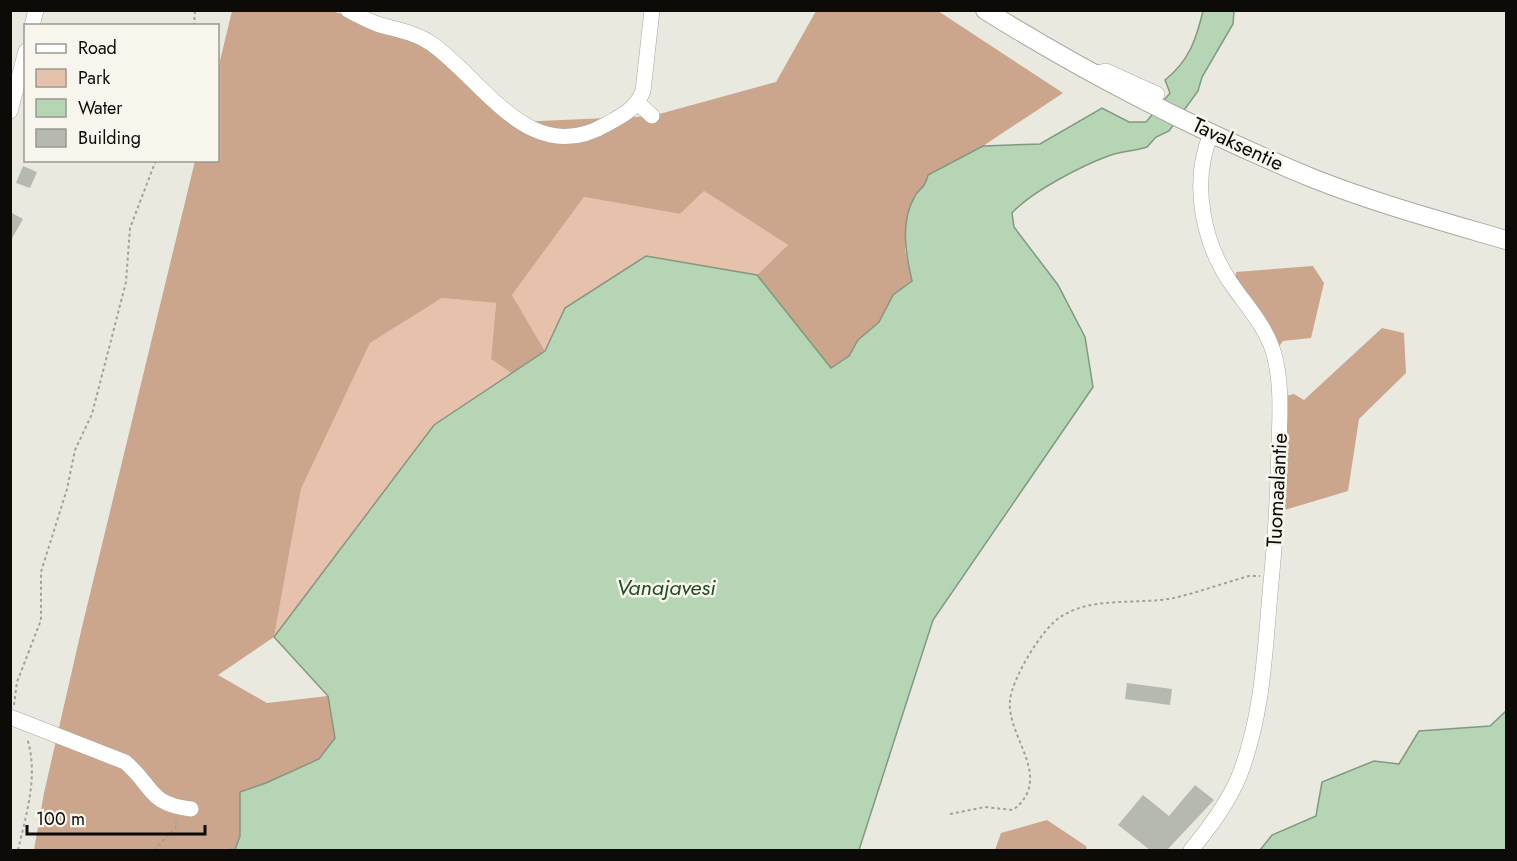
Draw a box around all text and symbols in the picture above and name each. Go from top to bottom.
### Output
legend [24,24,219,162]
text: Road [78,35,117,61]
text: Park [78,65,110,91]
text: Water [78,95,123,121]
street label: Tavaksentie [1187,110,1289,178]
text: Building [78,125,141,151]
street label: Tuomaalantie [1259,432,1295,548]
water label: Vanajavesi [616,571,716,603]
scale bar [27,798,206,836]
text: 100 m [36,806,85,832]

